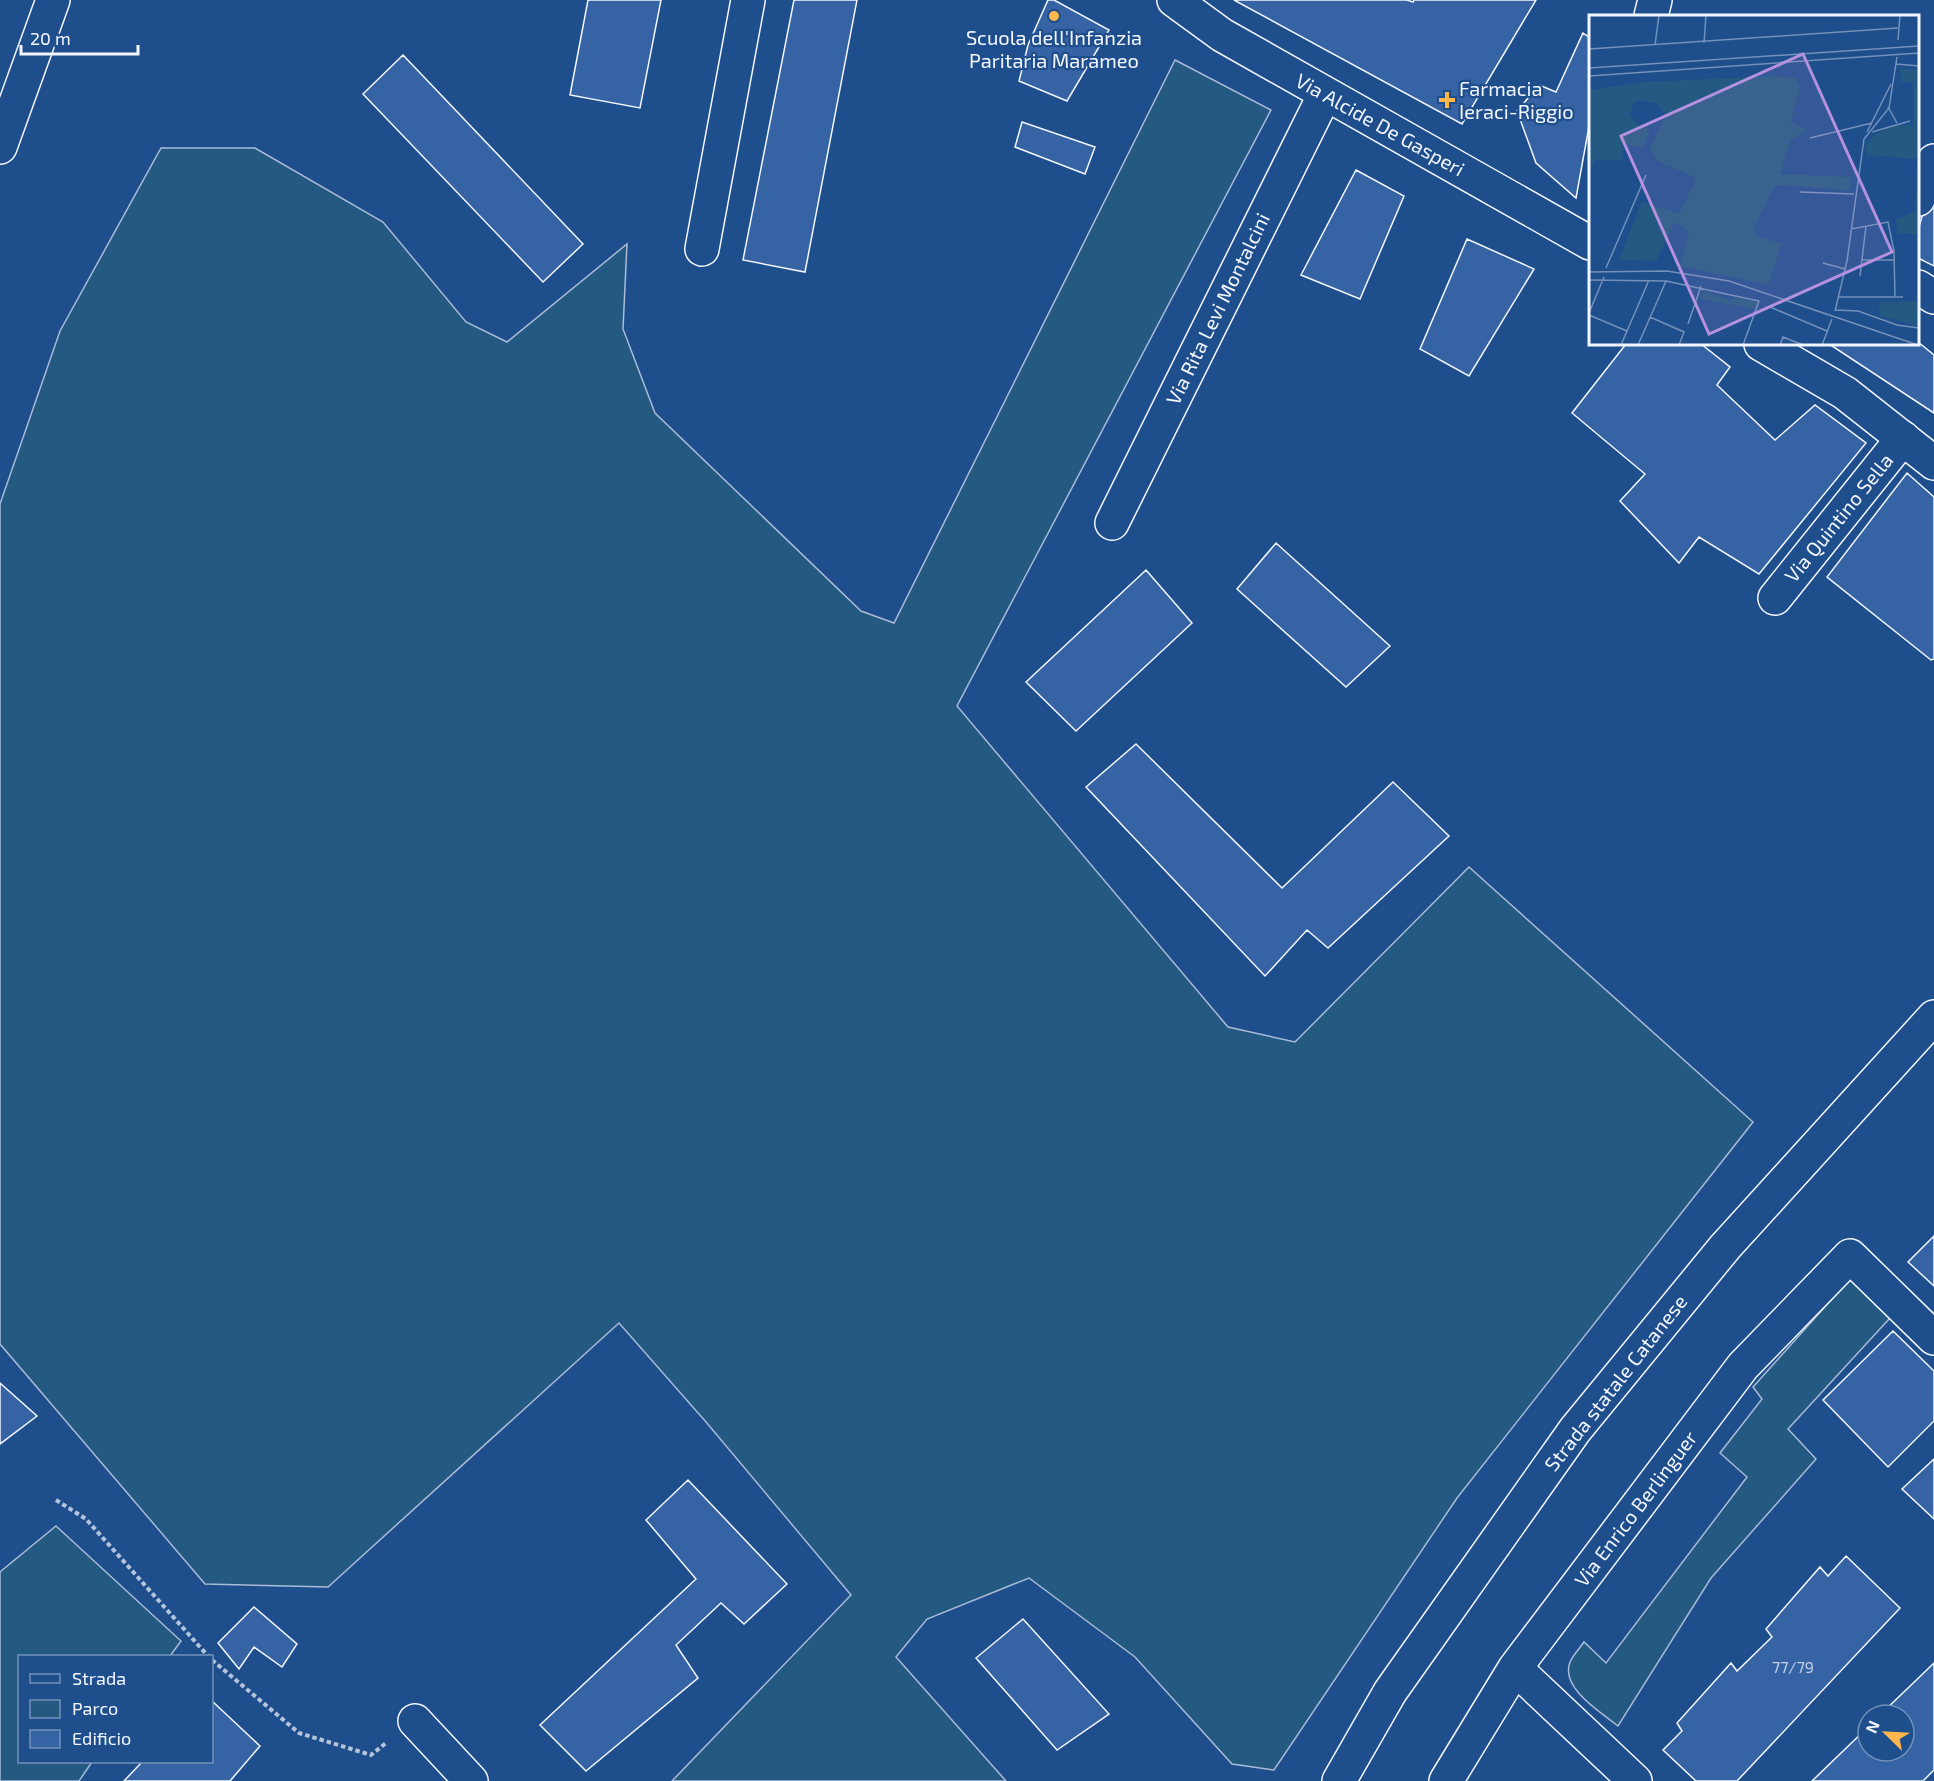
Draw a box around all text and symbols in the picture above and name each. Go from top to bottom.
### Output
marker: Scuola dell'Infanzia Paritaria Marameo [1047,9,1061,23]
inset map [1589,15,1919,345]
scale bar [21,18,138,56]
place label: Scuola dell'Infanzia Paritaria Marameo [966,25,1142,72]
text: 20 m [30,27,71,49]
street label: Via Alcide De Gasperi [1292,68,1469,181]
place label: Farmacia Ieraci-Riggio [1459,76,1574,123]
marker: Farmacia Ieraci-Riggio [1440,93,1454,107]
street label: Via Rita Levi Montalcini [1160,209,1274,408]
street label: Via Quintino Sella [1779,448,1898,587]
street label: Strada statale Catanese [1539,1289,1692,1475]
street label: Via Enrico Berlinguer [1569,1426,1702,1591]
legend [18,1655,213,1763]
house number: 77/79 [1772,1657,1814,1676]
text: Strada [72,1667,126,1689]
text: Parco [72,1697,118,1719]
north arrow [1856,1703,1916,1763]
text: N [1861,1718,1883,1736]
text: Edificio [72,1727,131,1749]

